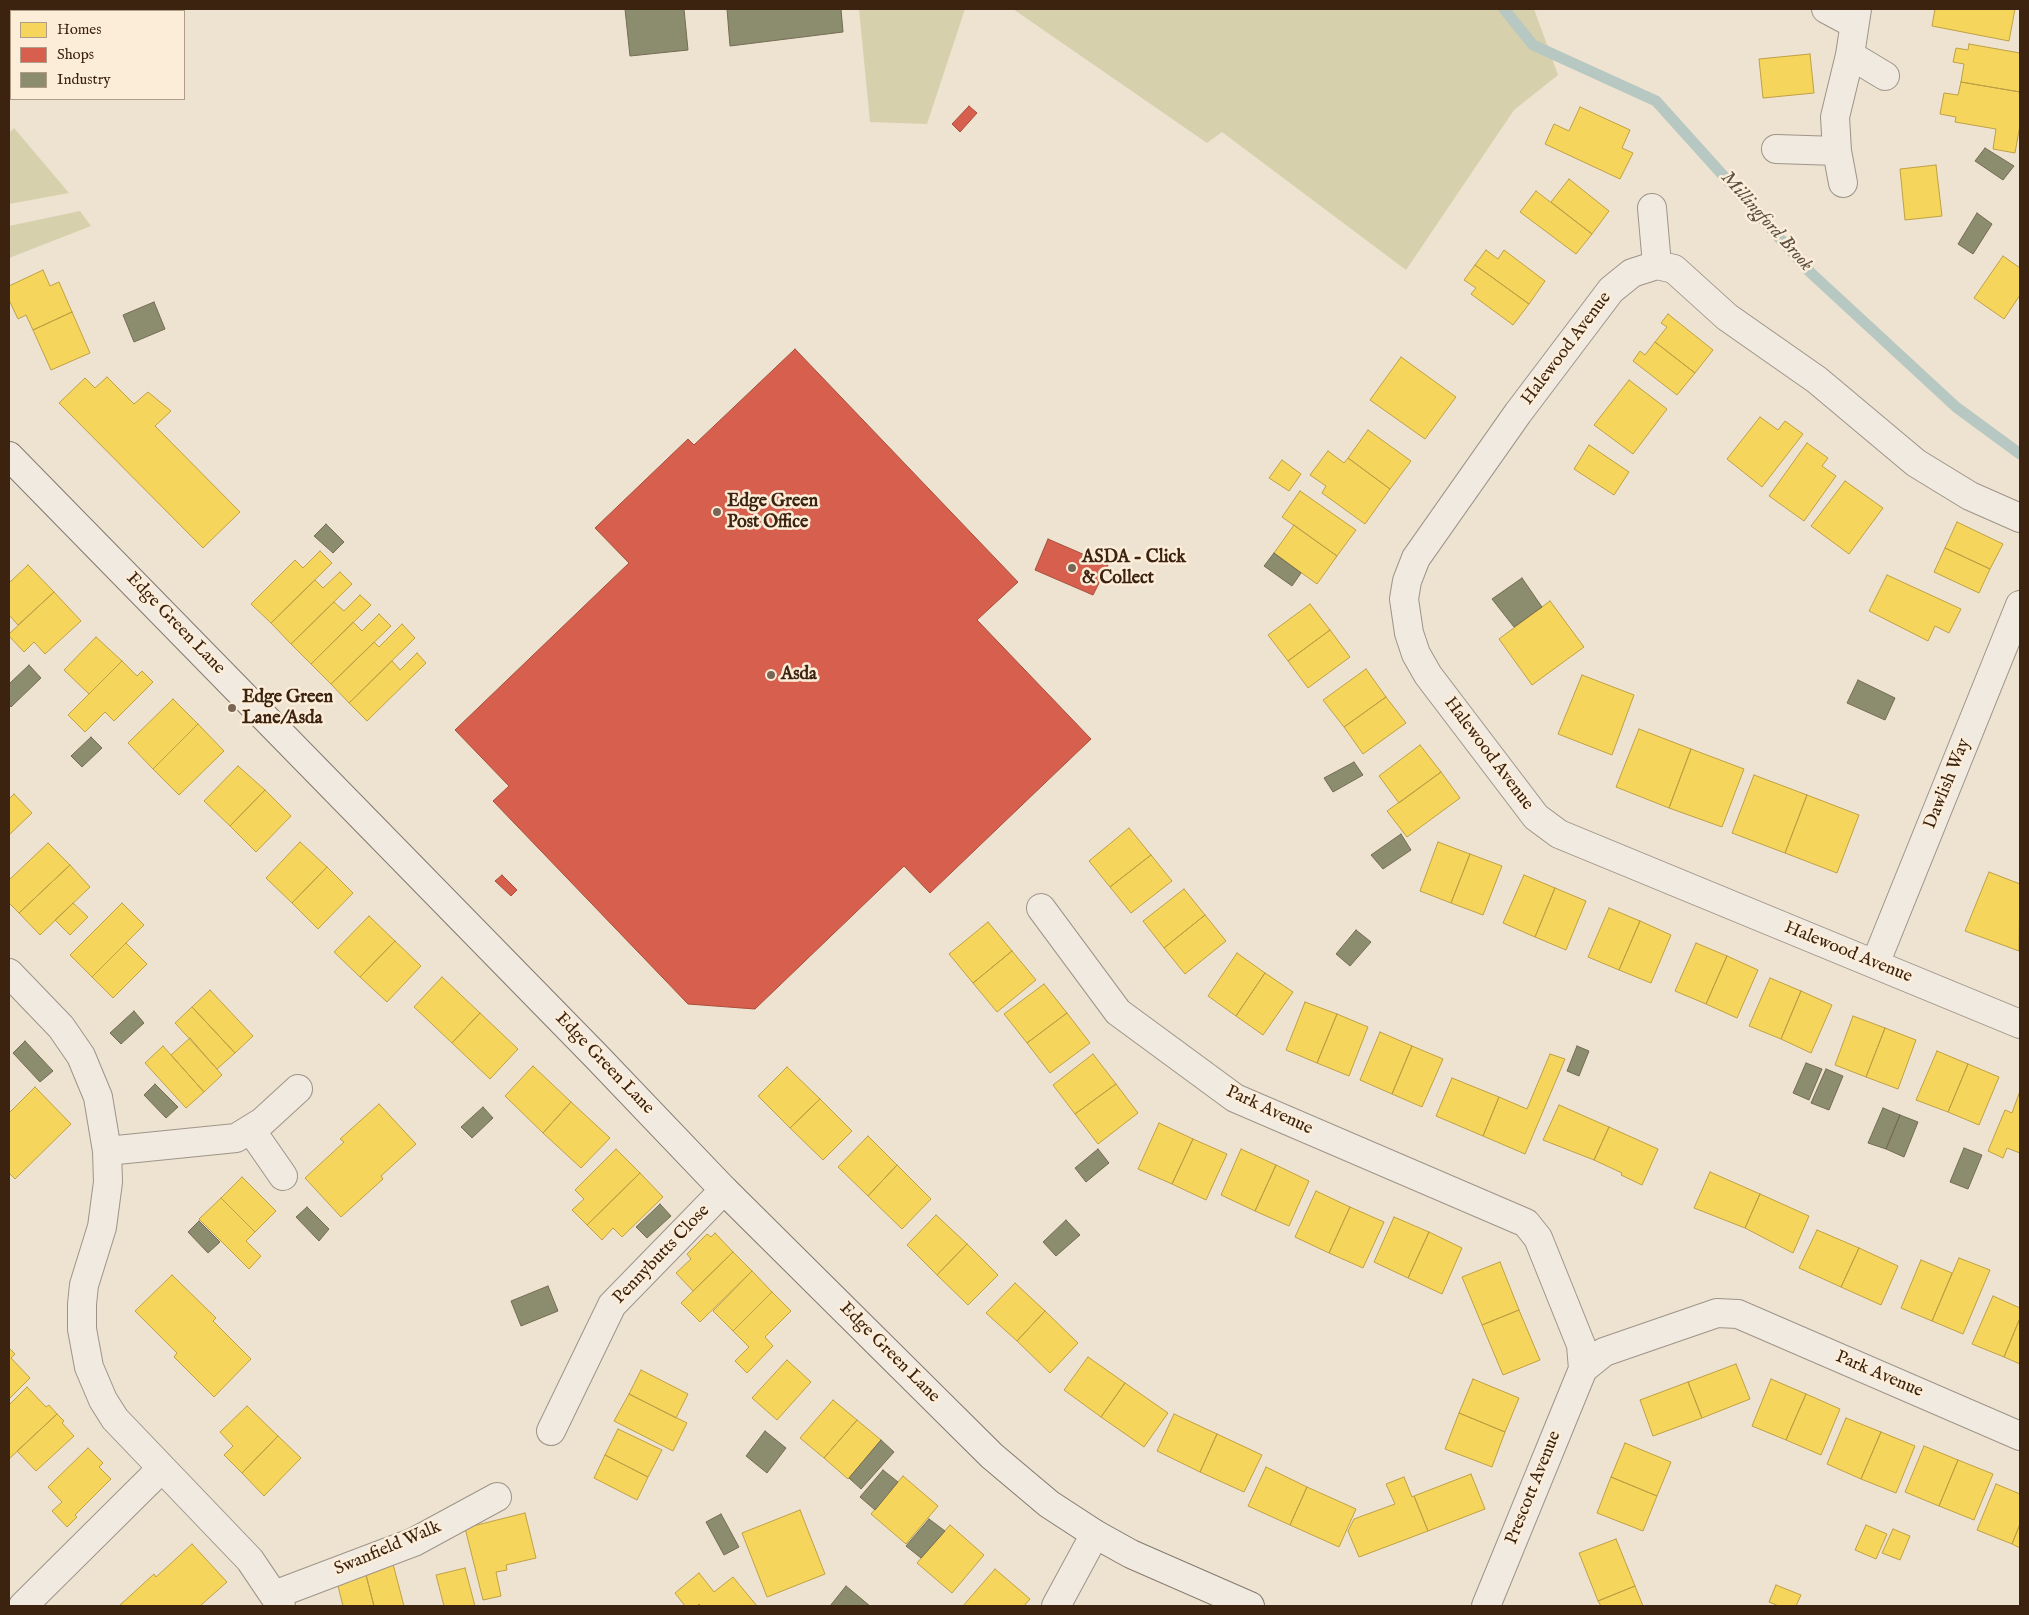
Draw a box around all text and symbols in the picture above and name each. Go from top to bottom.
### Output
legend [10,10,185,100]
text: Homes [57,20,101,39]
text: Shops [57,45,94,64]
text: Industry [57,70,111,89]
water label: Millingford Brook [1715,167,1817,277]
street label: Halewood Avenue [1517,288,1617,410]
place label: Edge Green Post Office [727,491,818,534]
marker: Edge Green Post Office [711,506,723,518]
place label: ASDA - Click & Collect [1082,547,1186,590]
marker: ASDA - Click & Collect [1066,562,1078,574]
street label: Edge Green Lane [121,569,229,679]
place label: Asda [781,664,817,686]
marker: Asda [765,669,777,681]
place label: Edge Green Lane/Asda [242,687,333,730]
street label: Halewood Avenue [1438,693,1538,815]
marker: Edge Green Lane/Asda [226,702,238,714]
street label: Dawlish Way [1920,736,1976,832]
street label: Halewood Avenue [1781,918,1915,988]
street label: Edge Green Lane [550,1009,658,1119]
street label: Park Avenue [1222,1082,1316,1140]
street label: Pennybutts Close [609,1201,715,1309]
street label: Edge Green Lane [834,1298,944,1408]
street label: Park Avenue [1832,1347,1926,1403]
street label: Prescott Avenue [1501,1428,1567,1548]
street label: Swanfield Walk [331,1517,445,1581]

